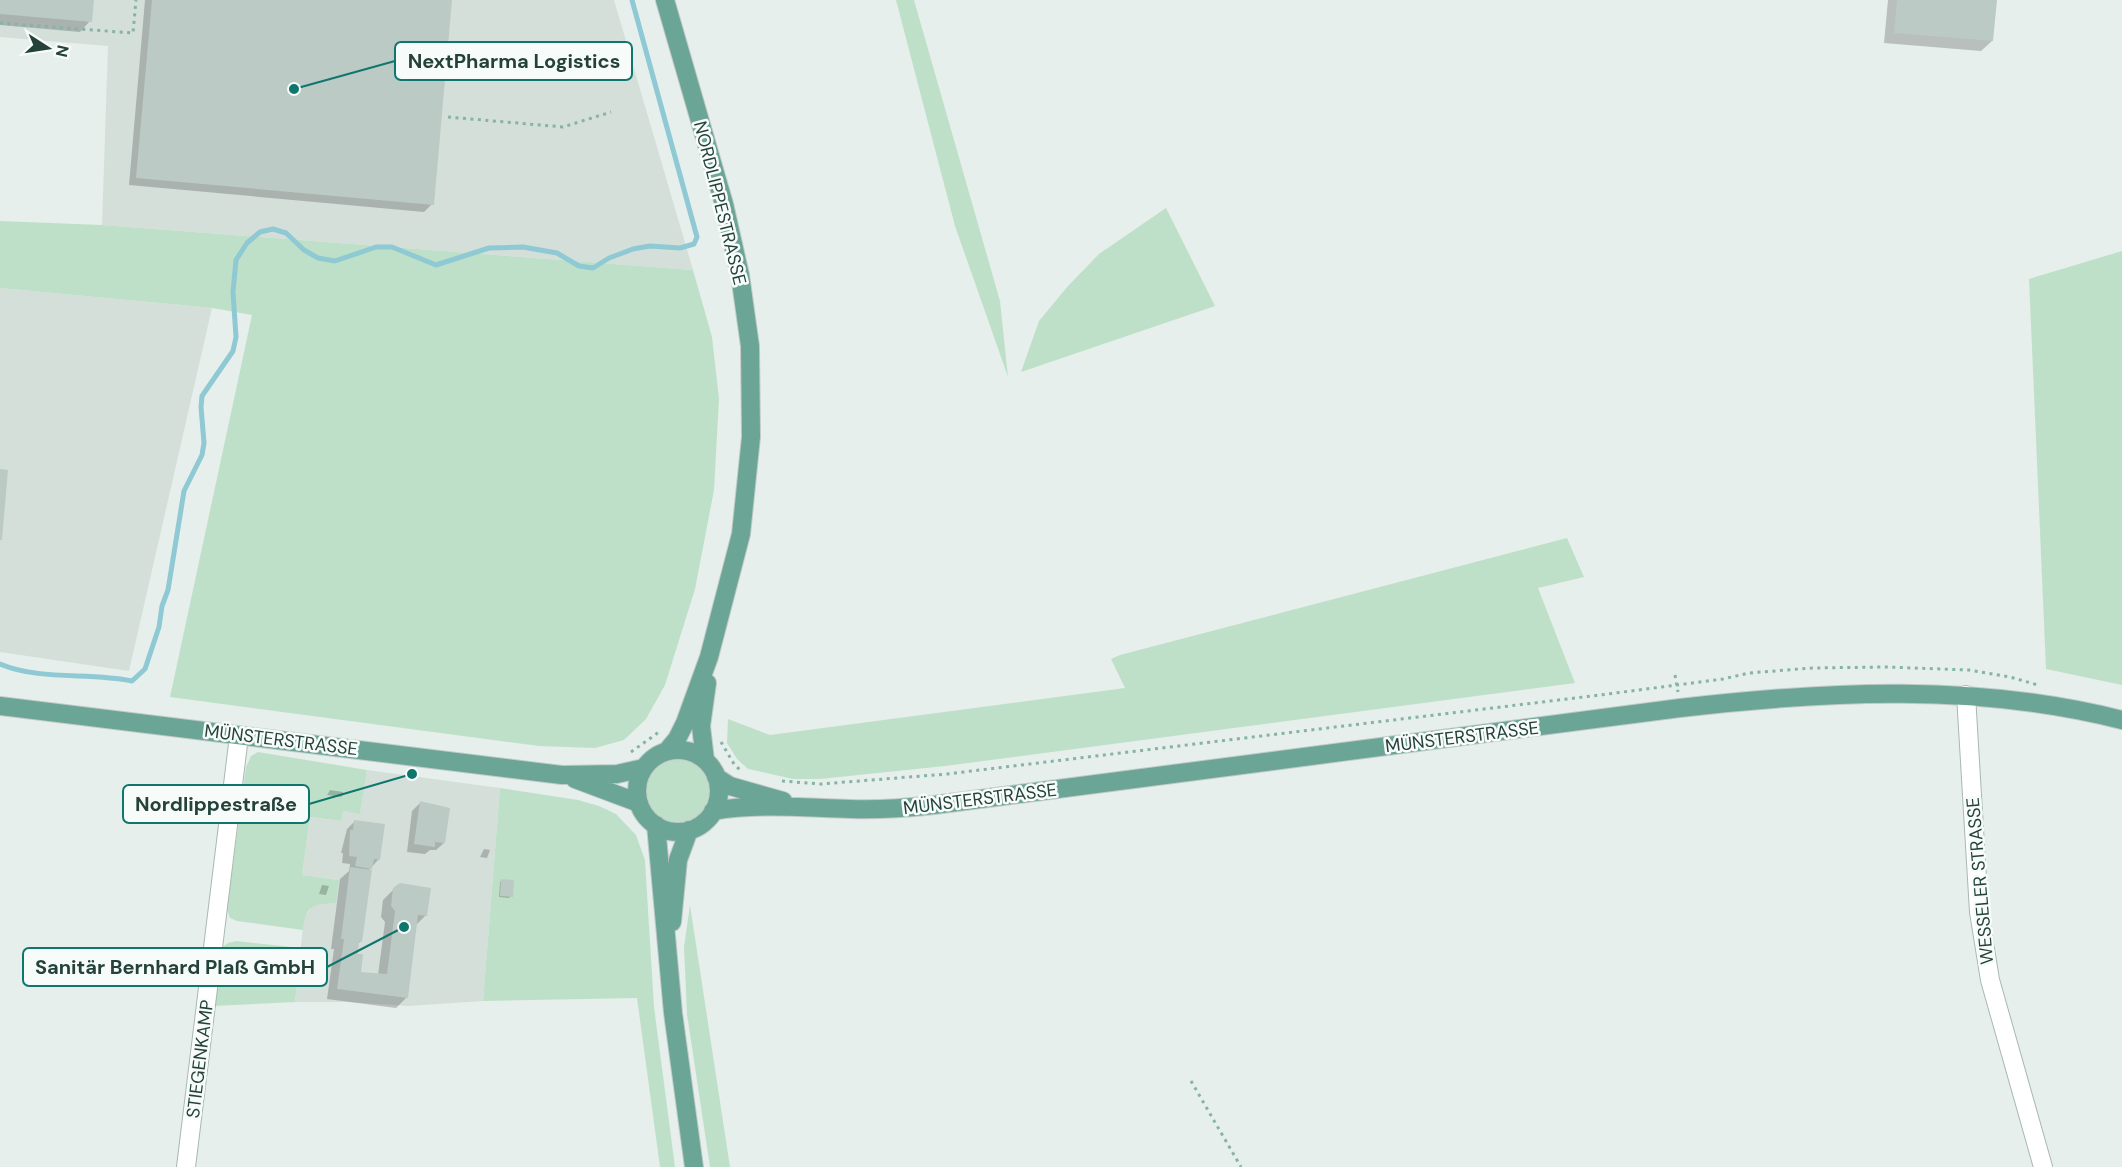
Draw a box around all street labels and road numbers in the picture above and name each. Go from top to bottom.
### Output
street label: NORDLIPPESTRASSE [688,119,752,287]
street label: MÜNSTERSTRASSE [1384,716,1540,758]
street label: MÜNSTERSTRASSE [203,719,359,761]
street label: MÜNSTERSTRASSE [902,778,1058,820]
street label: WESSELER STRASSE [1961,796,1999,966]
street label: STIEGENKAMP [181,999,219,1119]

